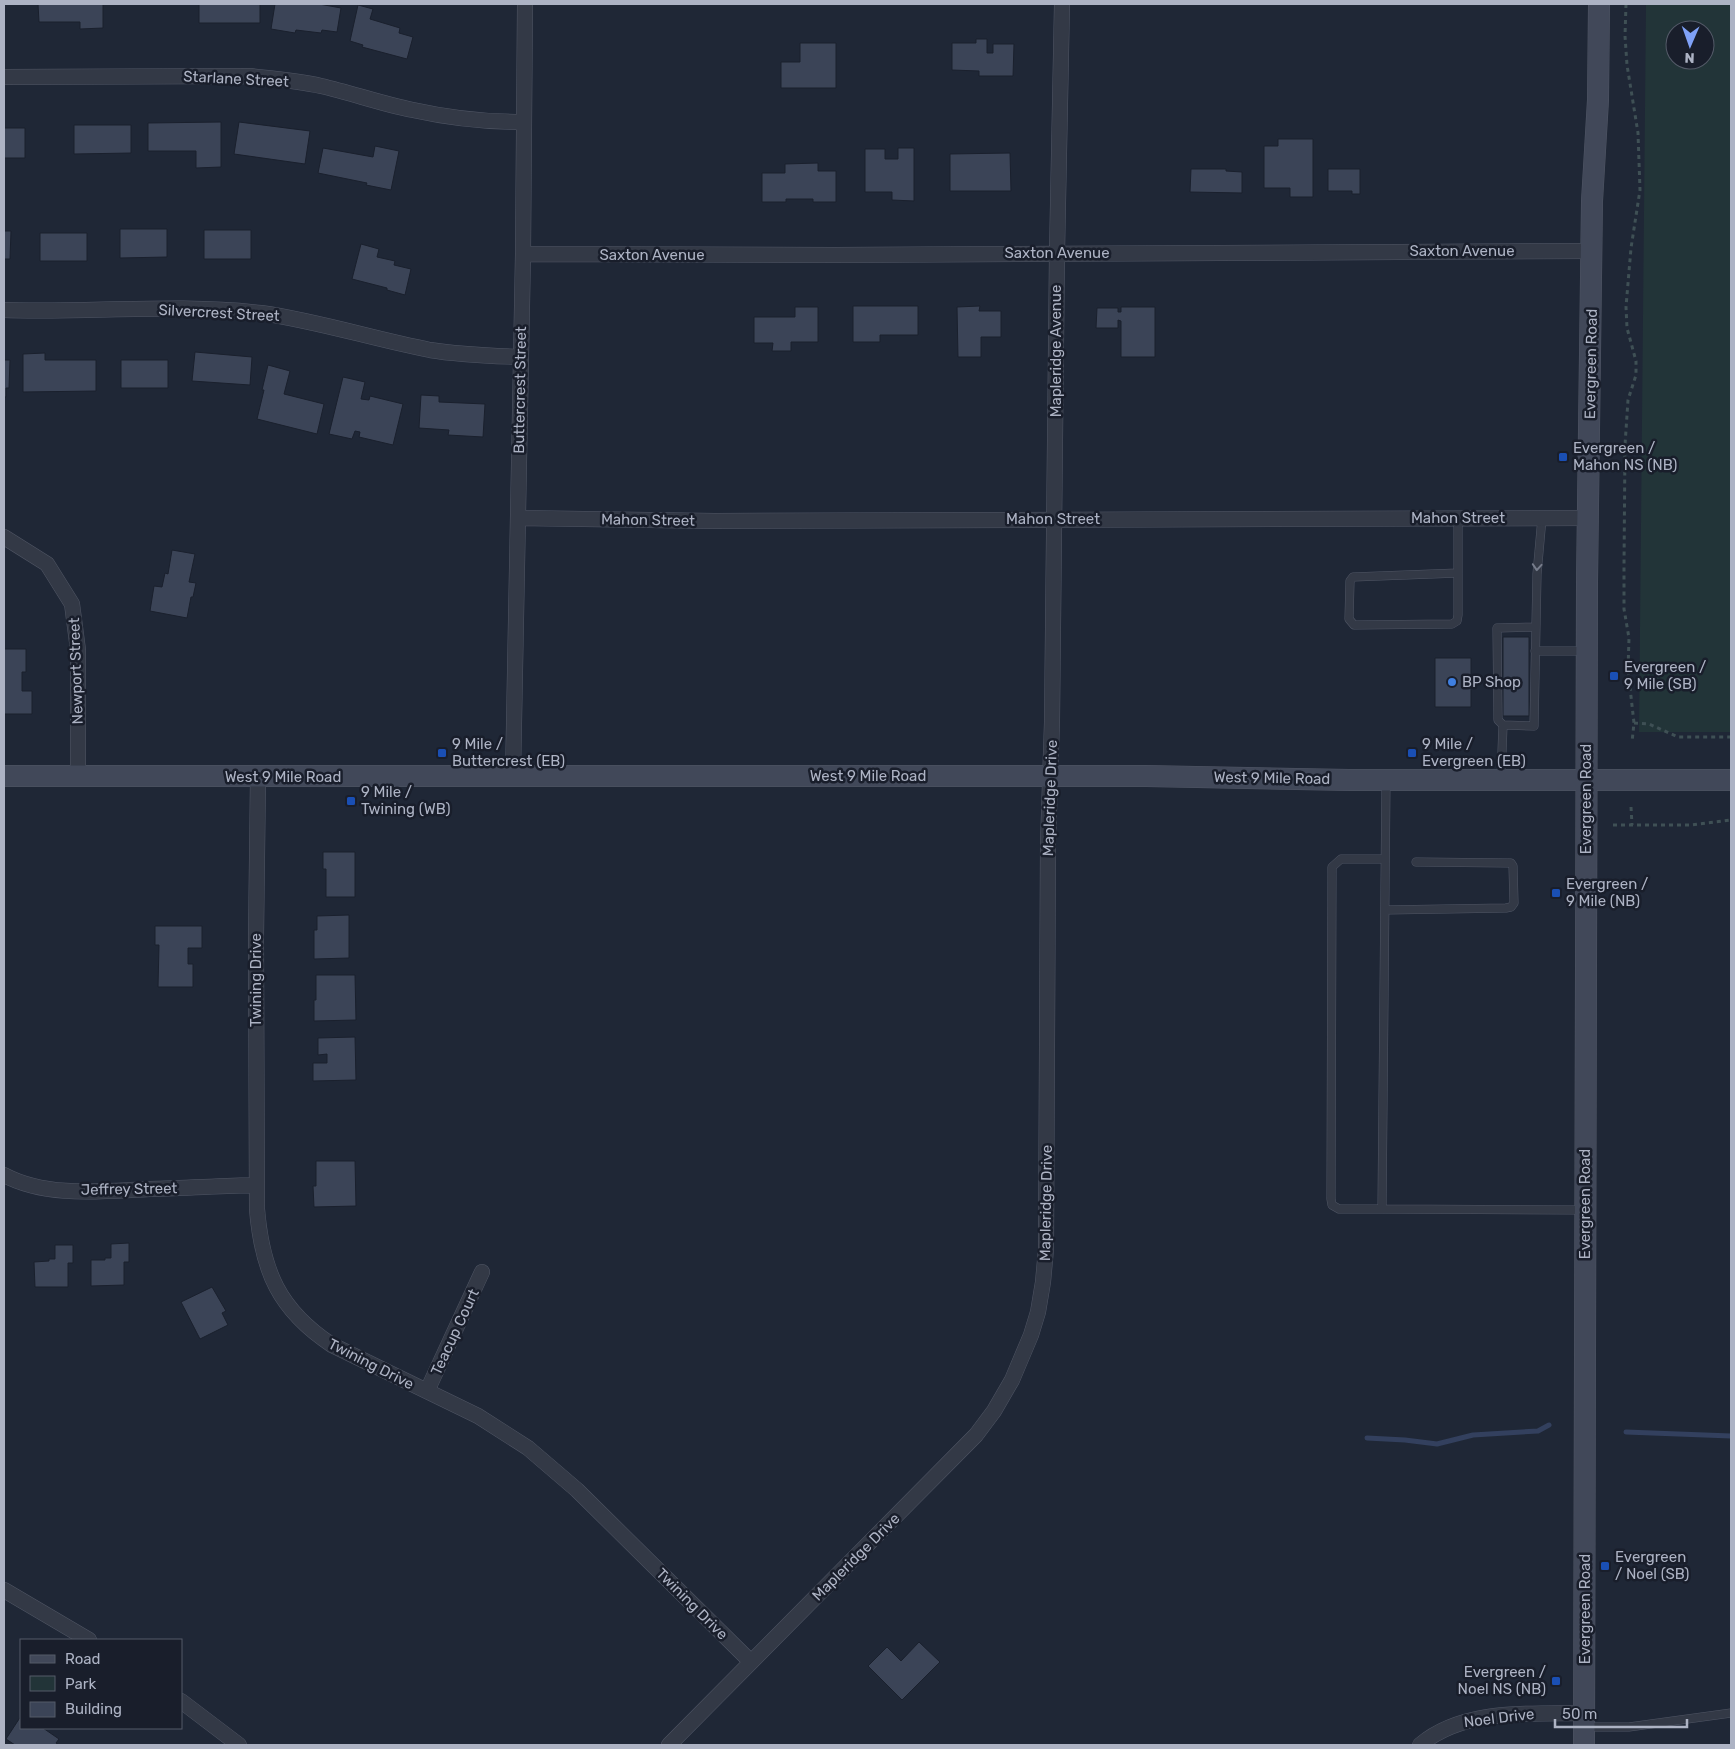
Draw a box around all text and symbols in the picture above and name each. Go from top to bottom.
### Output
north arrow [1665,20,1715,70]
text: N [1684,49,1695,66]
street label: Starlane Street [183,67,289,91]
street label: Saxton Avenue [1409,242,1515,260]
street label: Saxton Avenue [1004,244,1110,262]
street label: Saxton Avenue [599,246,705,264]
street label: Mapleridge Avenue [1047,285,1065,417]
street label: Silvercrest Street [158,301,280,325]
street label: Evergreen Road [1581,309,1601,419]
street label: Buttercrest Street [510,326,530,454]
place label: Evergreen / Mahon NS (NB) [1573,439,1677,474]
marker: Evergreen / Mahon NS (NB) [1557,451,1569,463]
street label: Mahon Street [1411,509,1505,527]
street label: Mahon Street [601,510,695,530]
street label: Mahon Street [1006,510,1100,528]
one-way arrow [1532,563,1543,571]
street label: Newport Street [65,617,87,725]
place label: Evergreen / 9 Mile (SB) [1624,658,1706,693]
marker: Evergreen / 9 Mile (SB) [1608,670,1620,682]
place label: BP Shop [1462,673,1521,691]
marker: BP Shop [1446,676,1458,688]
place label: 9 Mile / Buttercrest (EB) [452,735,565,770]
place label: 9 Mile / Evergreen (EB) [1422,735,1526,770]
street label: Mapleridge Drive [1039,739,1061,857]
street label: Evergreen Road [1577,744,1595,854]
marker: 9 Mile / Buttercrest (EB) [436,747,448,759]
marker: 9 Mile / Evergreen (EB) [1406,747,1418,759]
street label: West 9 Mile Road [810,767,926,785]
street label: West 9 Mile Road [225,768,341,786]
street label: West 9 Mile Road [1214,768,1330,788]
place label: 9 Mile / Twining (WB) [361,783,451,818]
marker: 9 Mile / Twining (WB) [345,795,357,807]
place label: Evergreen / 9 Mile (NB) [1566,875,1648,910]
marker: Evergreen / 9 Mile (NB) [1550,887,1562,899]
street label: Twining Drive [247,933,265,1027]
street label: Mapleridge Drive [1036,1145,1056,1261]
street label: Evergreen Road [1576,1149,1594,1259]
street label: Jeffrey Street [80,1179,178,1199]
street label: Teacup Court [427,1286,483,1378]
street label: Twining Drive [325,1335,417,1393]
street label: Mapleridge Drive [808,1509,904,1605]
place label: Evergreen / Noel (SB) [1615,1548,1689,1583]
street label: Evergreen Road [1576,1554,1594,1664]
marker: Evergreen / Noel (SB) [1599,1560,1611,1572]
street label: Twining Drive [652,1564,732,1644]
legend [20,1639,182,1729]
text: Road [65,1650,101,1668]
place label: Evergreen / Noel NS (NB) [1458,1663,1546,1698]
text: Park [65,1675,96,1693]
marker: Evergreen / Noel NS (NB) [1550,1675,1562,1687]
scale bar [1555,1696,1688,1728]
text: Building [65,1700,122,1718]
street label: Noel Drive [1463,1705,1535,1731]
text: 50 m [1562,1705,1597,1723]

